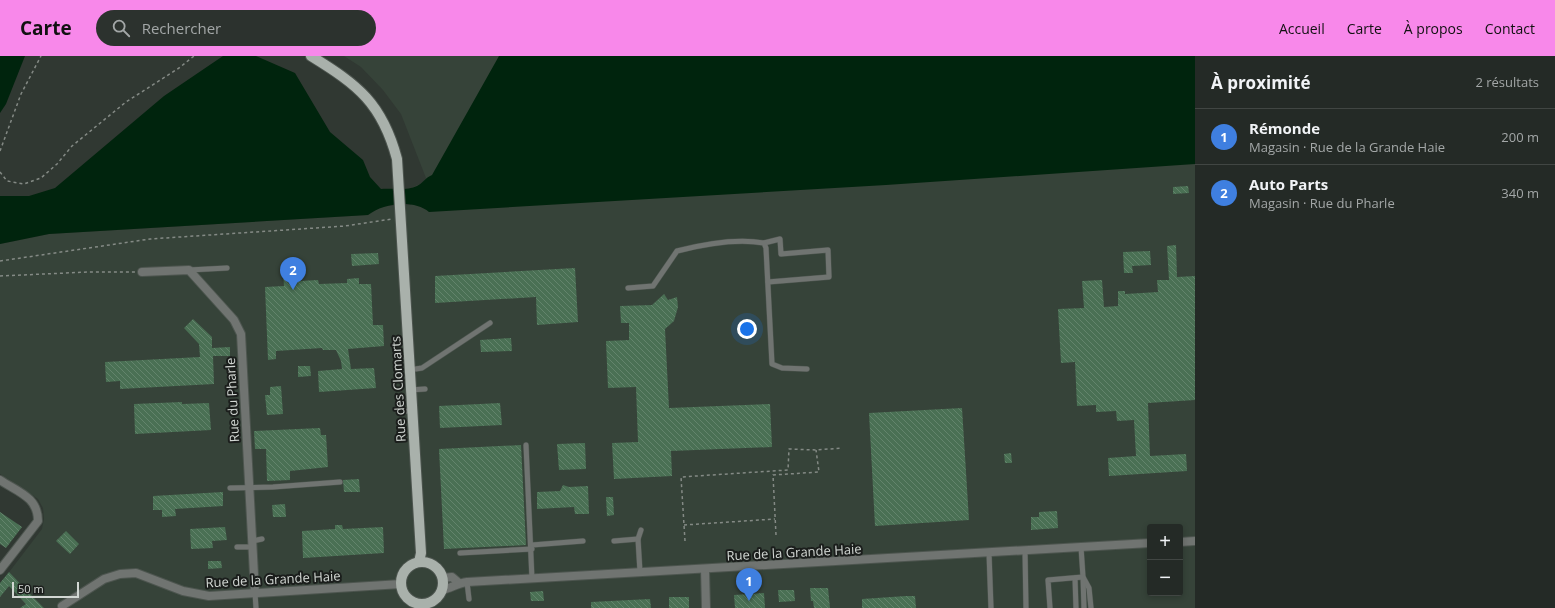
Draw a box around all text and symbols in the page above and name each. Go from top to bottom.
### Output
search box [96,10,376,46]
text: Carte [20,15,72,41]
icon: search [110,17,132,39]
text: Rechercher [142,18,221,38]
text: Accueil [1279,19,1325,38]
text: Carte [1347,19,1382,38]
text: À propos [1404,19,1463,38]
text: Contact [1485,19,1535,38]
text: À proximité [1211,71,1310,94]
text: 2 résultats [1475,73,1539,91]
text: Rémonde [1249,118,1320,138]
text: 1 [1220,128,1228,146]
text: 200 m [1501,128,1539,146]
text: Magasin · Rue de la Grande Haie [1249,138,1445,156]
text: Auto Parts [1249,174,1328,194]
text: 2 [1220,184,1228,202]
text: 340 m [1501,184,1539,202]
text: Magasin · Rue du Pharle [1249,194,1395,212]
pin: 2 [280,257,306,290]
your location [737,319,757,339]
street label: Rue des Clomarts [386,336,410,442]
street label: Rue du Pharle [221,357,243,443]
map controls [1147,524,1183,596]
button: + [1147,524,1183,560]
street label: Rue de la Grande Haie [726,539,862,565]
button: − [1147,560,1183,596]
street label: Rue de la Grande Haie [205,566,341,592]
pin: 1 [736,568,762,601]
scale bar [12,580,79,599]
text: 50 m [18,581,44,596]

